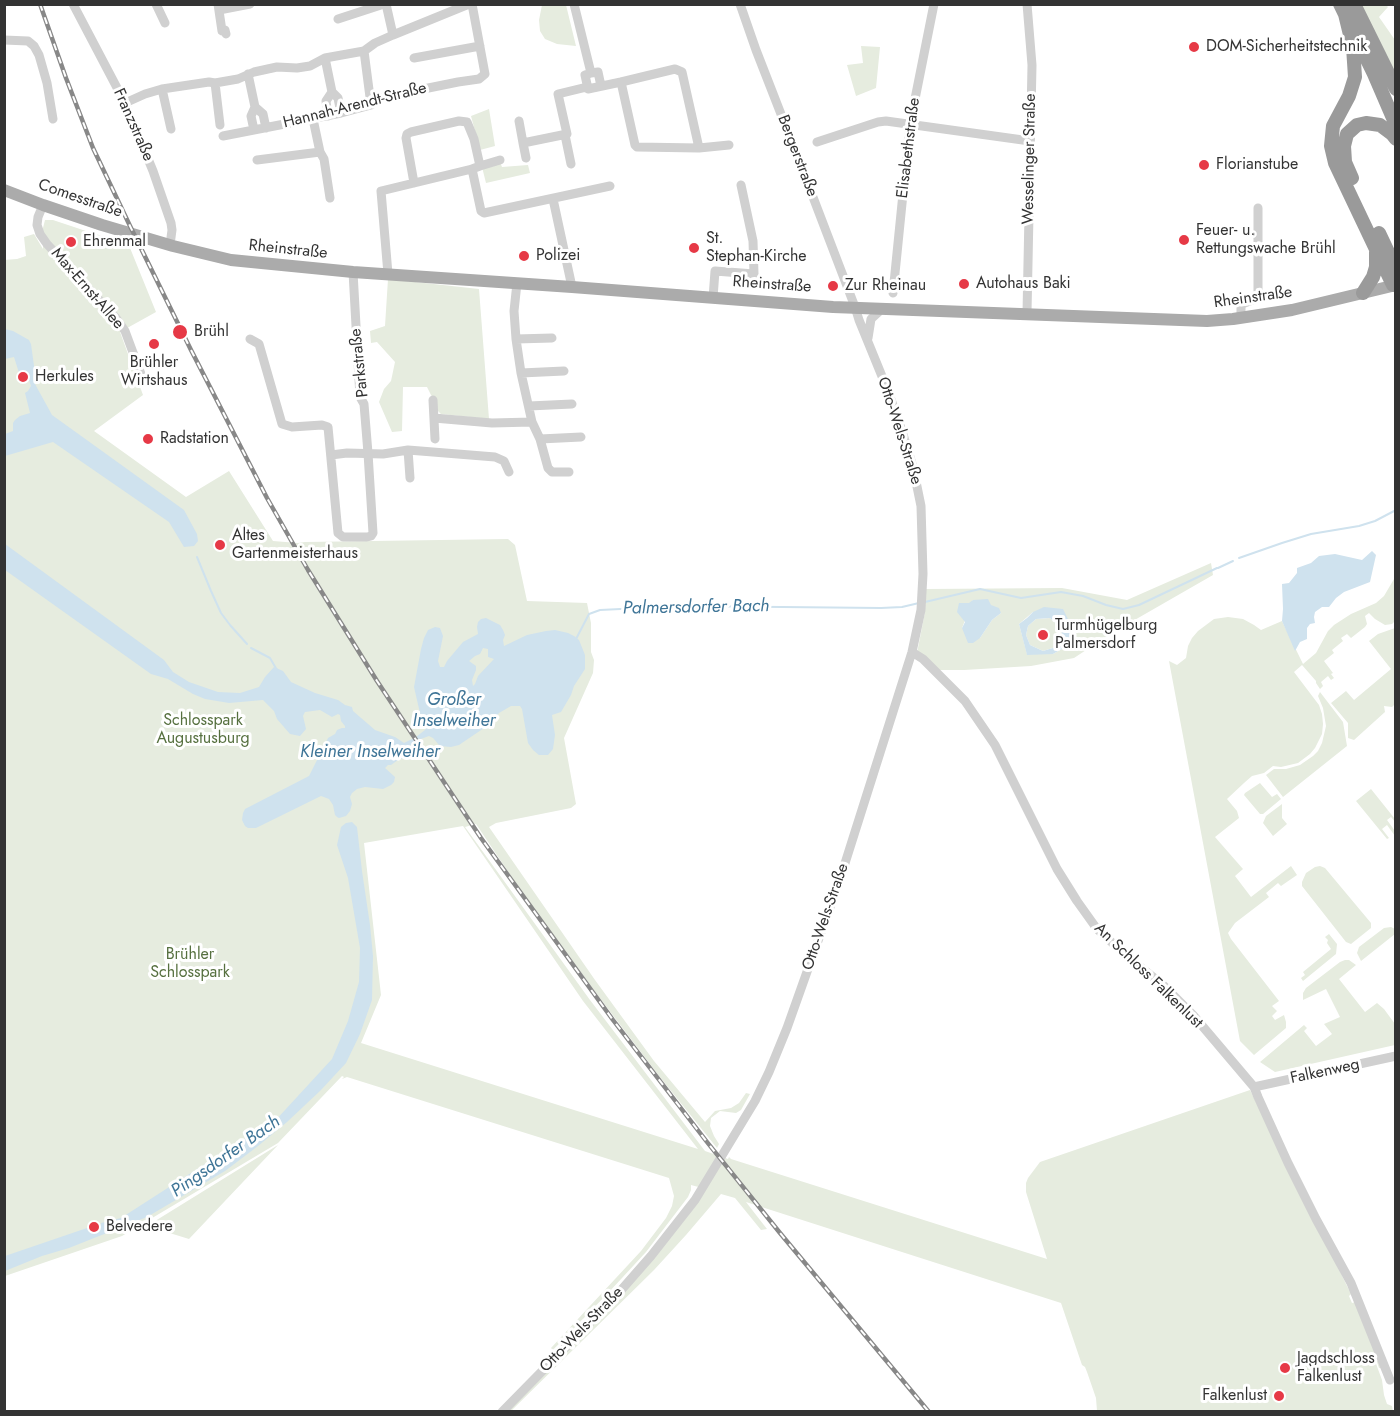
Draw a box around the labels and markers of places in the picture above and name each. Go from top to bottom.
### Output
place label: DOM-Sicherheitstechnik [1206,37,1367,57]
marker: DOM-Sicherheitstechnik [1187,40,1201,54]
place label: Florianstube [1216,155,1298,175]
marker: Florianstube [1197,158,1211,172]
place label: Feuer- u. Rettungswache Brühl [1196,221,1336,259]
place label: St. Stephan-Kirche [706,229,807,267]
place label: Ehrenmal [83,232,146,252]
marker: Feuer- u. Rettungswache Brühl [1177,233,1191,247]
marker: Ehrenmal [64,235,78,249]
marker: St. Stephan-Kirche [687,241,701,255]
place label: Polizei [536,246,580,266]
marker: Polizei [517,249,531,263]
place label: Autohaus Baki [976,274,1071,294]
place label: Zur Rheinau [845,276,926,296]
marker: Autohaus Baki [957,277,971,291]
marker: Zur Rheinau [826,279,840,293]
place label: Brühl [194,322,229,342]
marker: Brühl [171,323,189,341]
marker: Brühler Wirtshaus [147,337,161,351]
place label: Brühler Wirtshaus [121,353,187,391]
place label: Herkules [35,367,94,387]
marker: Herkules [16,370,30,384]
place label: Radstation [160,429,229,449]
marker: Radstation [141,432,155,446]
place label: Altes Gartenmeisterhaus [232,526,358,564]
marker: Altes Gartenmeisterhaus [213,538,227,552]
place label: Turmhügelburg Palmersdorf [1055,616,1157,654]
marker: Turmhügelburg Palmersdorf [1036,628,1050,642]
place label: Belvedere [106,1217,173,1237]
marker: Belvedere [87,1220,101,1234]
place label: Jagdschloss Falkenlust [1297,1349,1375,1387]
marker: Jagdschloss Falkenlust [1278,1361,1292,1375]
place label: Falkenlust [1202,1386,1267,1406]
marker: Falkenlust [1272,1389,1286,1403]

